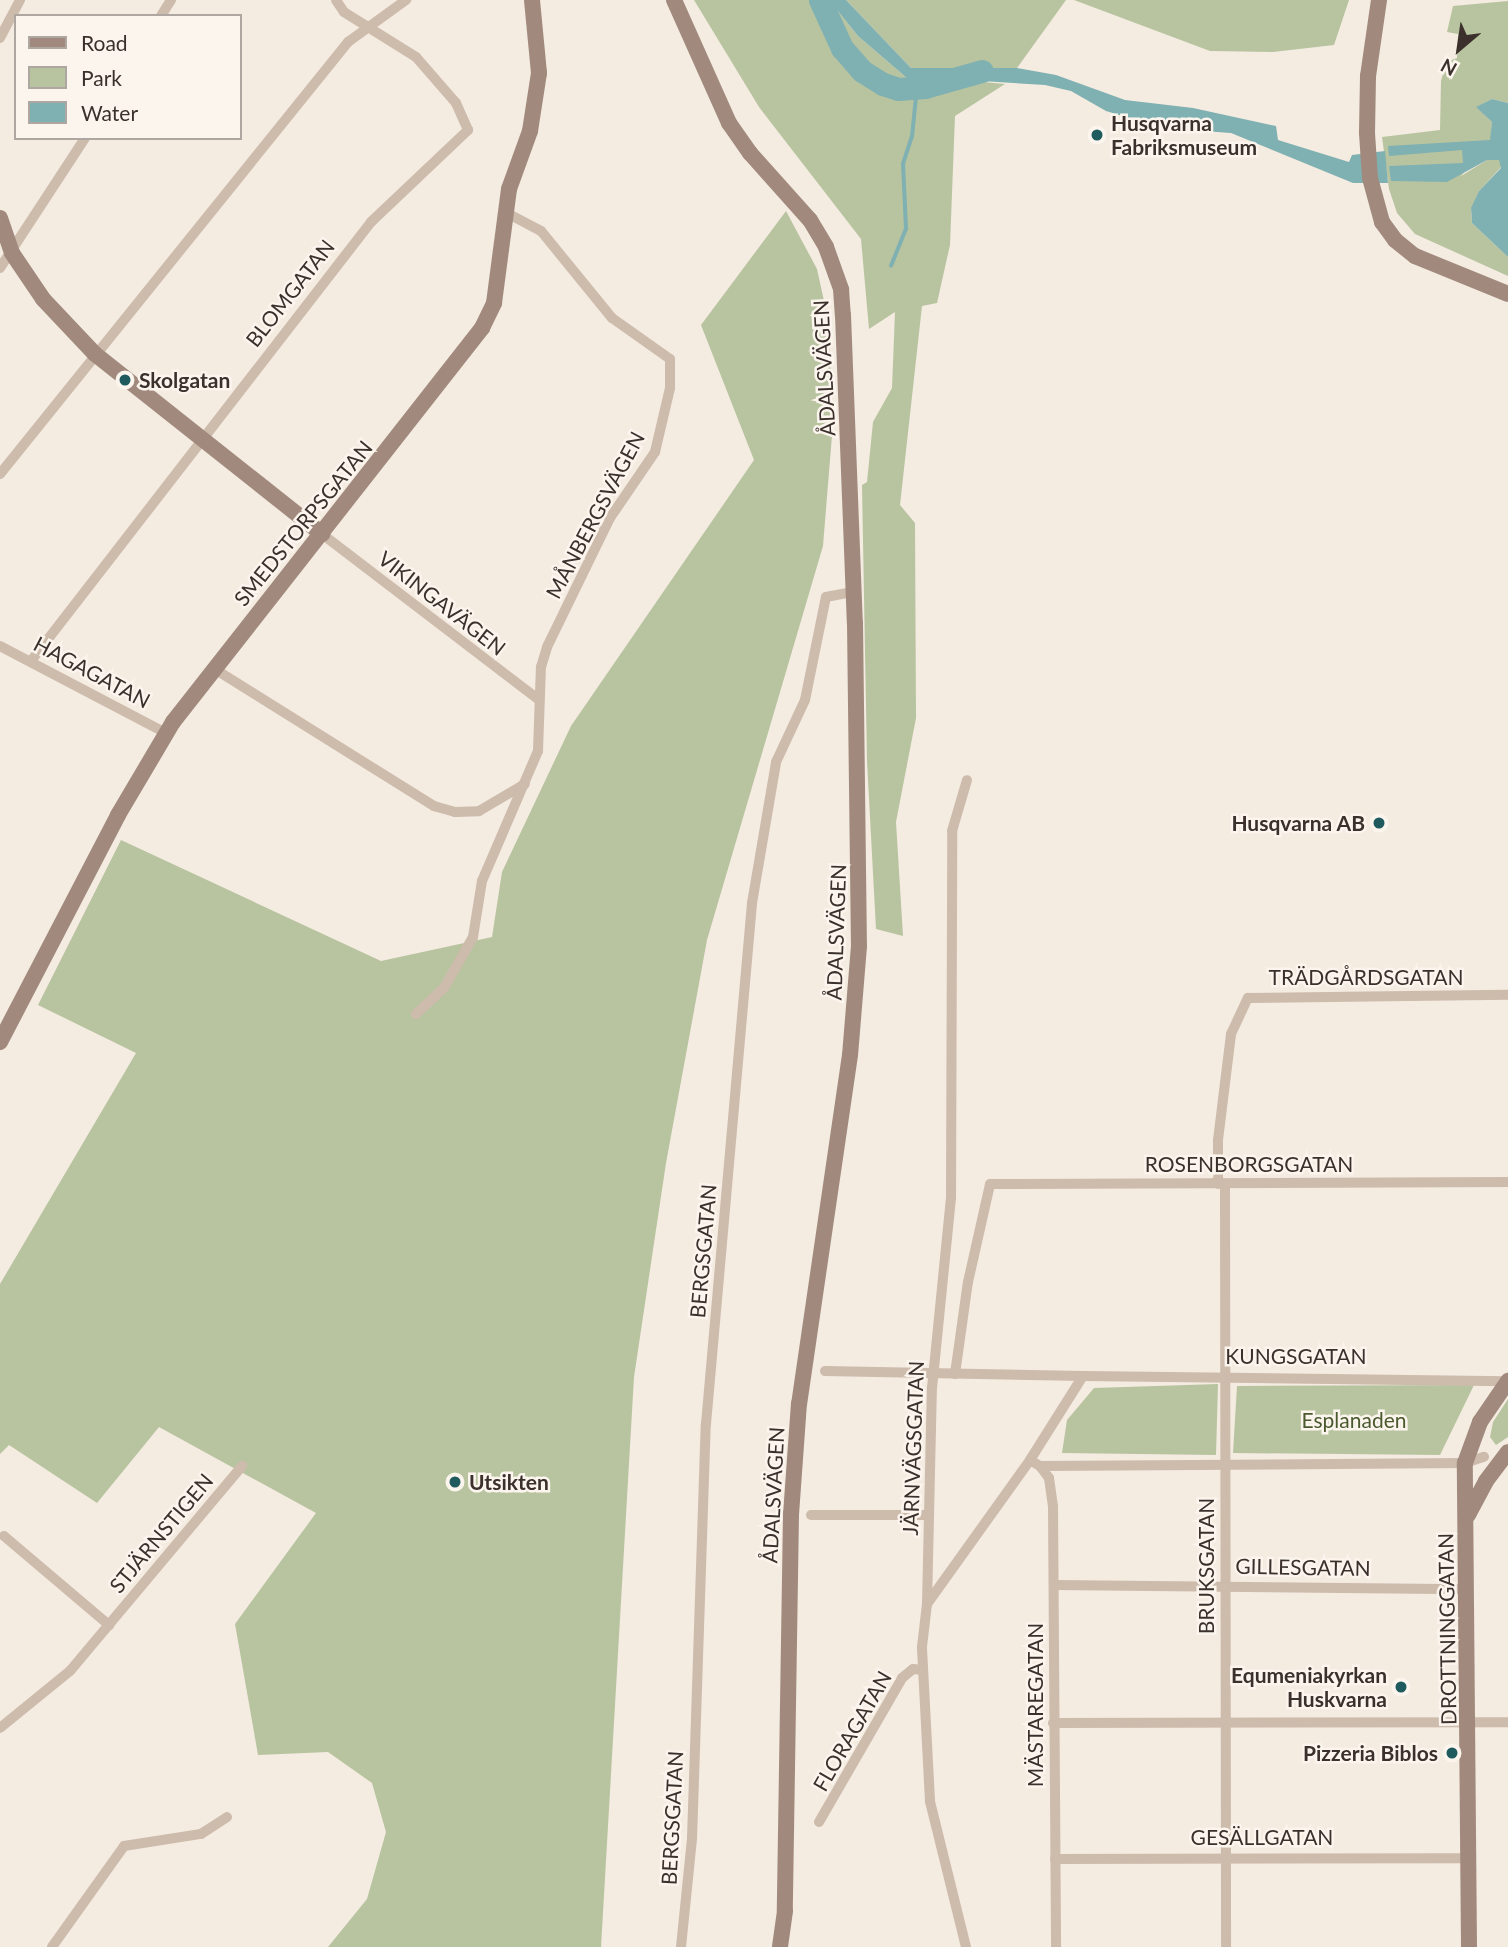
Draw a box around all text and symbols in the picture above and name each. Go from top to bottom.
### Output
legend [14,14,242,140]
north arrow [1424,14,1494,84]
text: Road [81,30,128,55]
text: N [1437,54,1461,81]
text: Park [81,65,122,90]
text: Water [81,100,138,125]
place label: Husqvarna Fabriksmuseum [1111,110,1257,160]
marker: Husqvarna Fabriksmuseum [1089,127,1105,143]
street label: BLOMGATAN [240,234,340,352]
street label: ÅDALSVÄGEN [808,299,840,437]
place label: Skolgatan [139,367,230,393]
marker: Skolgatan [117,372,133,388]
street label: MÅNBERGSVÄGEN [540,427,650,603]
street label: SMEDSTORPSGATAN [229,435,377,611]
street label: VIKINGAVÄGEN [373,545,511,661]
street label: HAGAGATAN [30,631,154,713]
place label: Husqvarna AB [1231,810,1365,836]
marker: Husqvarna AB [1371,815,1387,831]
street label: ÅDALSVÄGEN [821,863,851,1001]
street label: TRÄDGÅRDSGATAN [1269,964,1463,990]
street label: ROSENBORGSGATAN [1145,1151,1353,1177]
street label: BERGSGATAN [685,1183,721,1319]
street label: KUNGSGATAN [1225,1343,1367,1369]
street label: JÄRNVÄGSGATAN [897,1360,929,1536]
park label: Esplanaden [1302,1407,1406,1433]
street label: ÅDALSVÄGEN [757,1426,789,1564]
street label: STJÄRNSTIGEN [104,1468,218,1598]
place label: Utsikten [469,1469,549,1495]
marker: Utsikten [447,1474,463,1490]
street label: BRUKSGATAN [1193,1498,1219,1634]
street label: DROTTNINGGATAN [1433,1533,1461,1725]
street label: GILLESGATAN [1235,1553,1371,1581]
street label: MÄSTAREGATAN [1022,1623,1048,1787]
place label: Equmeniakyrkan Huskvarna [1231,1662,1387,1712]
street label: FLORAGATAN [807,1666,897,1796]
marker: Equmeniakyrkan Huskvarna [1393,1679,1409,1695]
place label: Pizzeria Biblos [1303,1740,1438,1766]
marker: Pizzeria Biblos [1444,1745,1460,1761]
street label: BERGSGATAN [656,1750,688,1886]
street label: GESÄLLGATAN [1191,1824,1333,1850]

